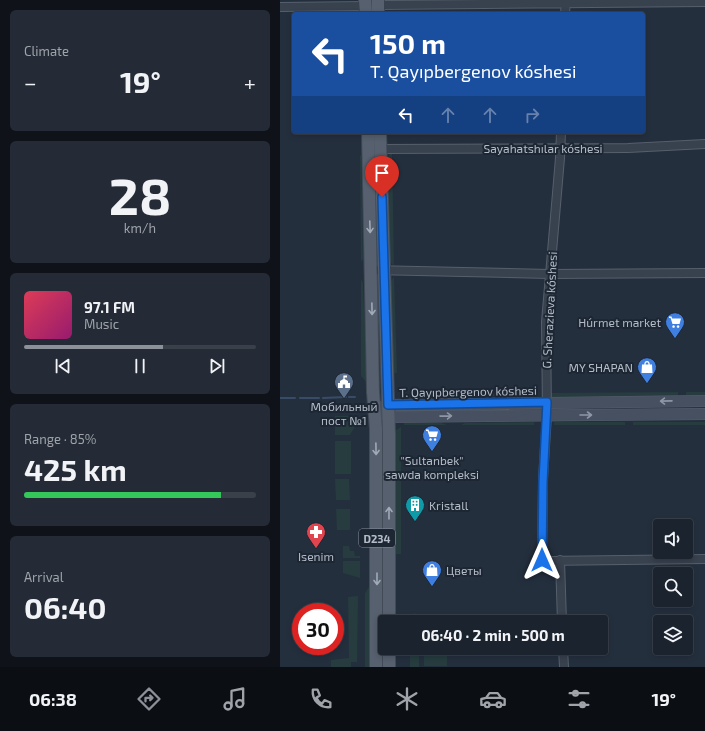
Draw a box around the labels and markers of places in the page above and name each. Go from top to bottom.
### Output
pin [365,156,399,197]
supermarket icon: Húrmet market [664,311,686,339]
place label: Húrmet market [578,315,661,329]
shop icon: MY SHAPAN [636,356,658,384]
place label: MY SHAPAN [569,360,633,374]
public building icon: Мобильный пост №1 [333,371,355,399]
place label: Мобильный пост №1 [311,399,377,427]
supermarket icon: "Sultanbek" sawda kompleksi [421,424,443,452]
place label: "Sultanbek" sawda kompleksi [385,453,479,481]
building icon: Kristall [404,494,426,522]
place label: Kristall [429,498,469,512]
pharmacy icon: Isenim [305,521,327,549]
place label: Isenim [298,549,334,563]
shop icon: Цветы [421,559,443,587]
place label: Цветы [446,563,482,577]

